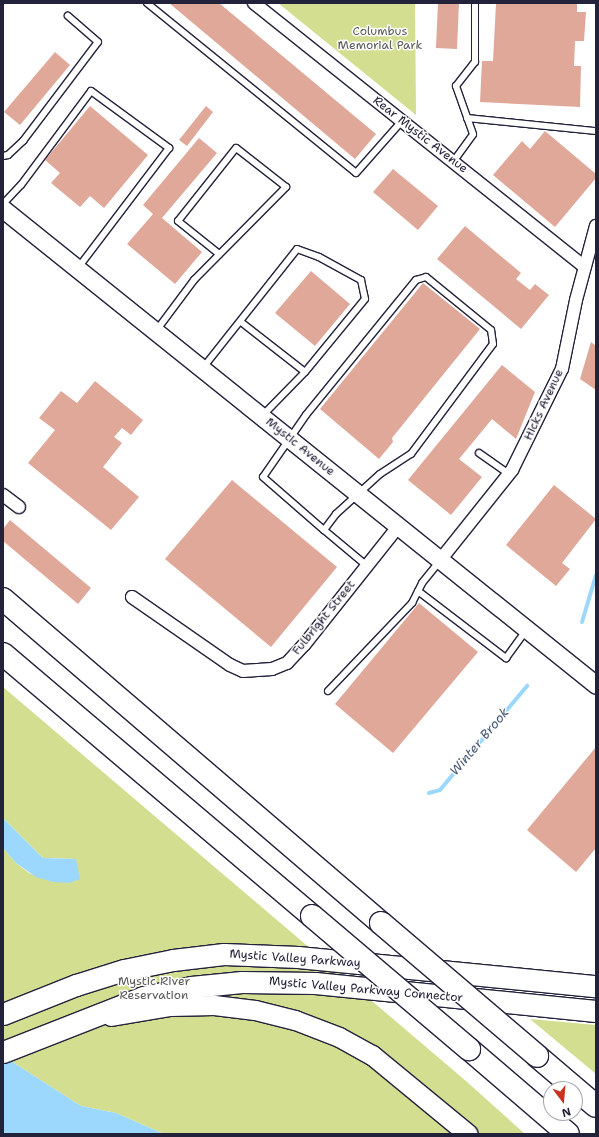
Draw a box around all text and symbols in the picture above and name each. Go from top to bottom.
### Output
park label: Columbus Memorial Park [338,25,422,53]
street label: Rear Mystic Avenue [370,94,470,176]
street label: Hicks Avenue [521,367,567,443]
street label: Mystic Avenue [263,415,337,479]
street label: Fulbright Street [290,578,358,658]
water label: Winter Brook [447,705,513,779]
street label: Mystic Valley Parkway [229,947,361,971]
street label: Mystic Valley Parkway Connector [268,974,464,1006]
park label: Mystic River Reservation [118,975,190,1003]
north arrow [543,1081,583,1121]
text: N [560,1104,572,1120]

